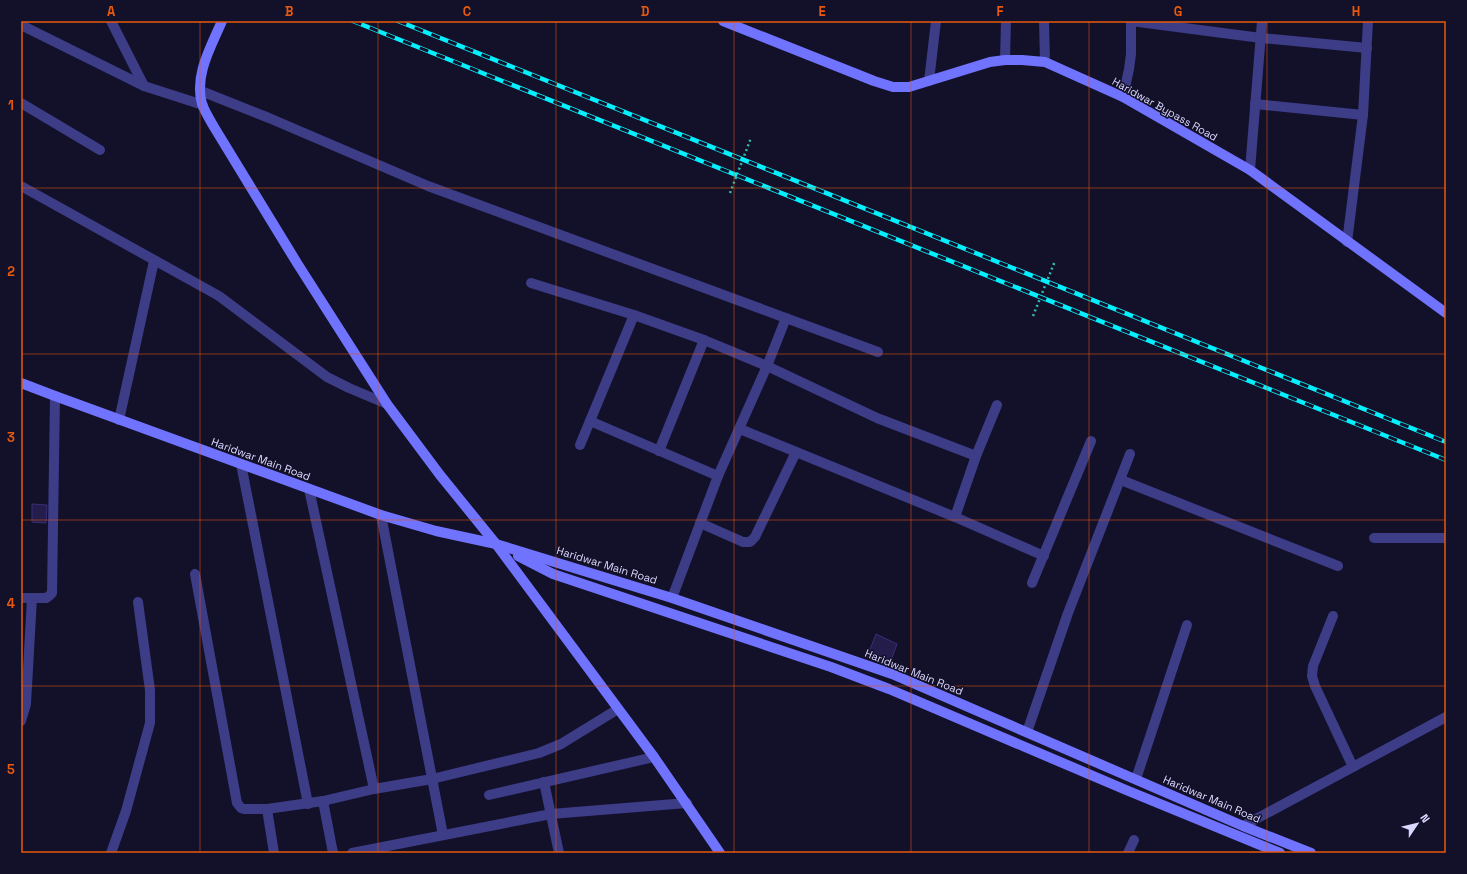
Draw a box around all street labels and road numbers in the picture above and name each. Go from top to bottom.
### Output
street label: Haridwar Bypass Road [1110,74,1220,144]
street label: Haridwar Main Road [209,435,313,483]
street label: Haridwar Main Road [555,543,659,587]
street label: Haridwar Main Road [863,646,965,698]
street label: Haridwar Main Road [1161,772,1263,826]

